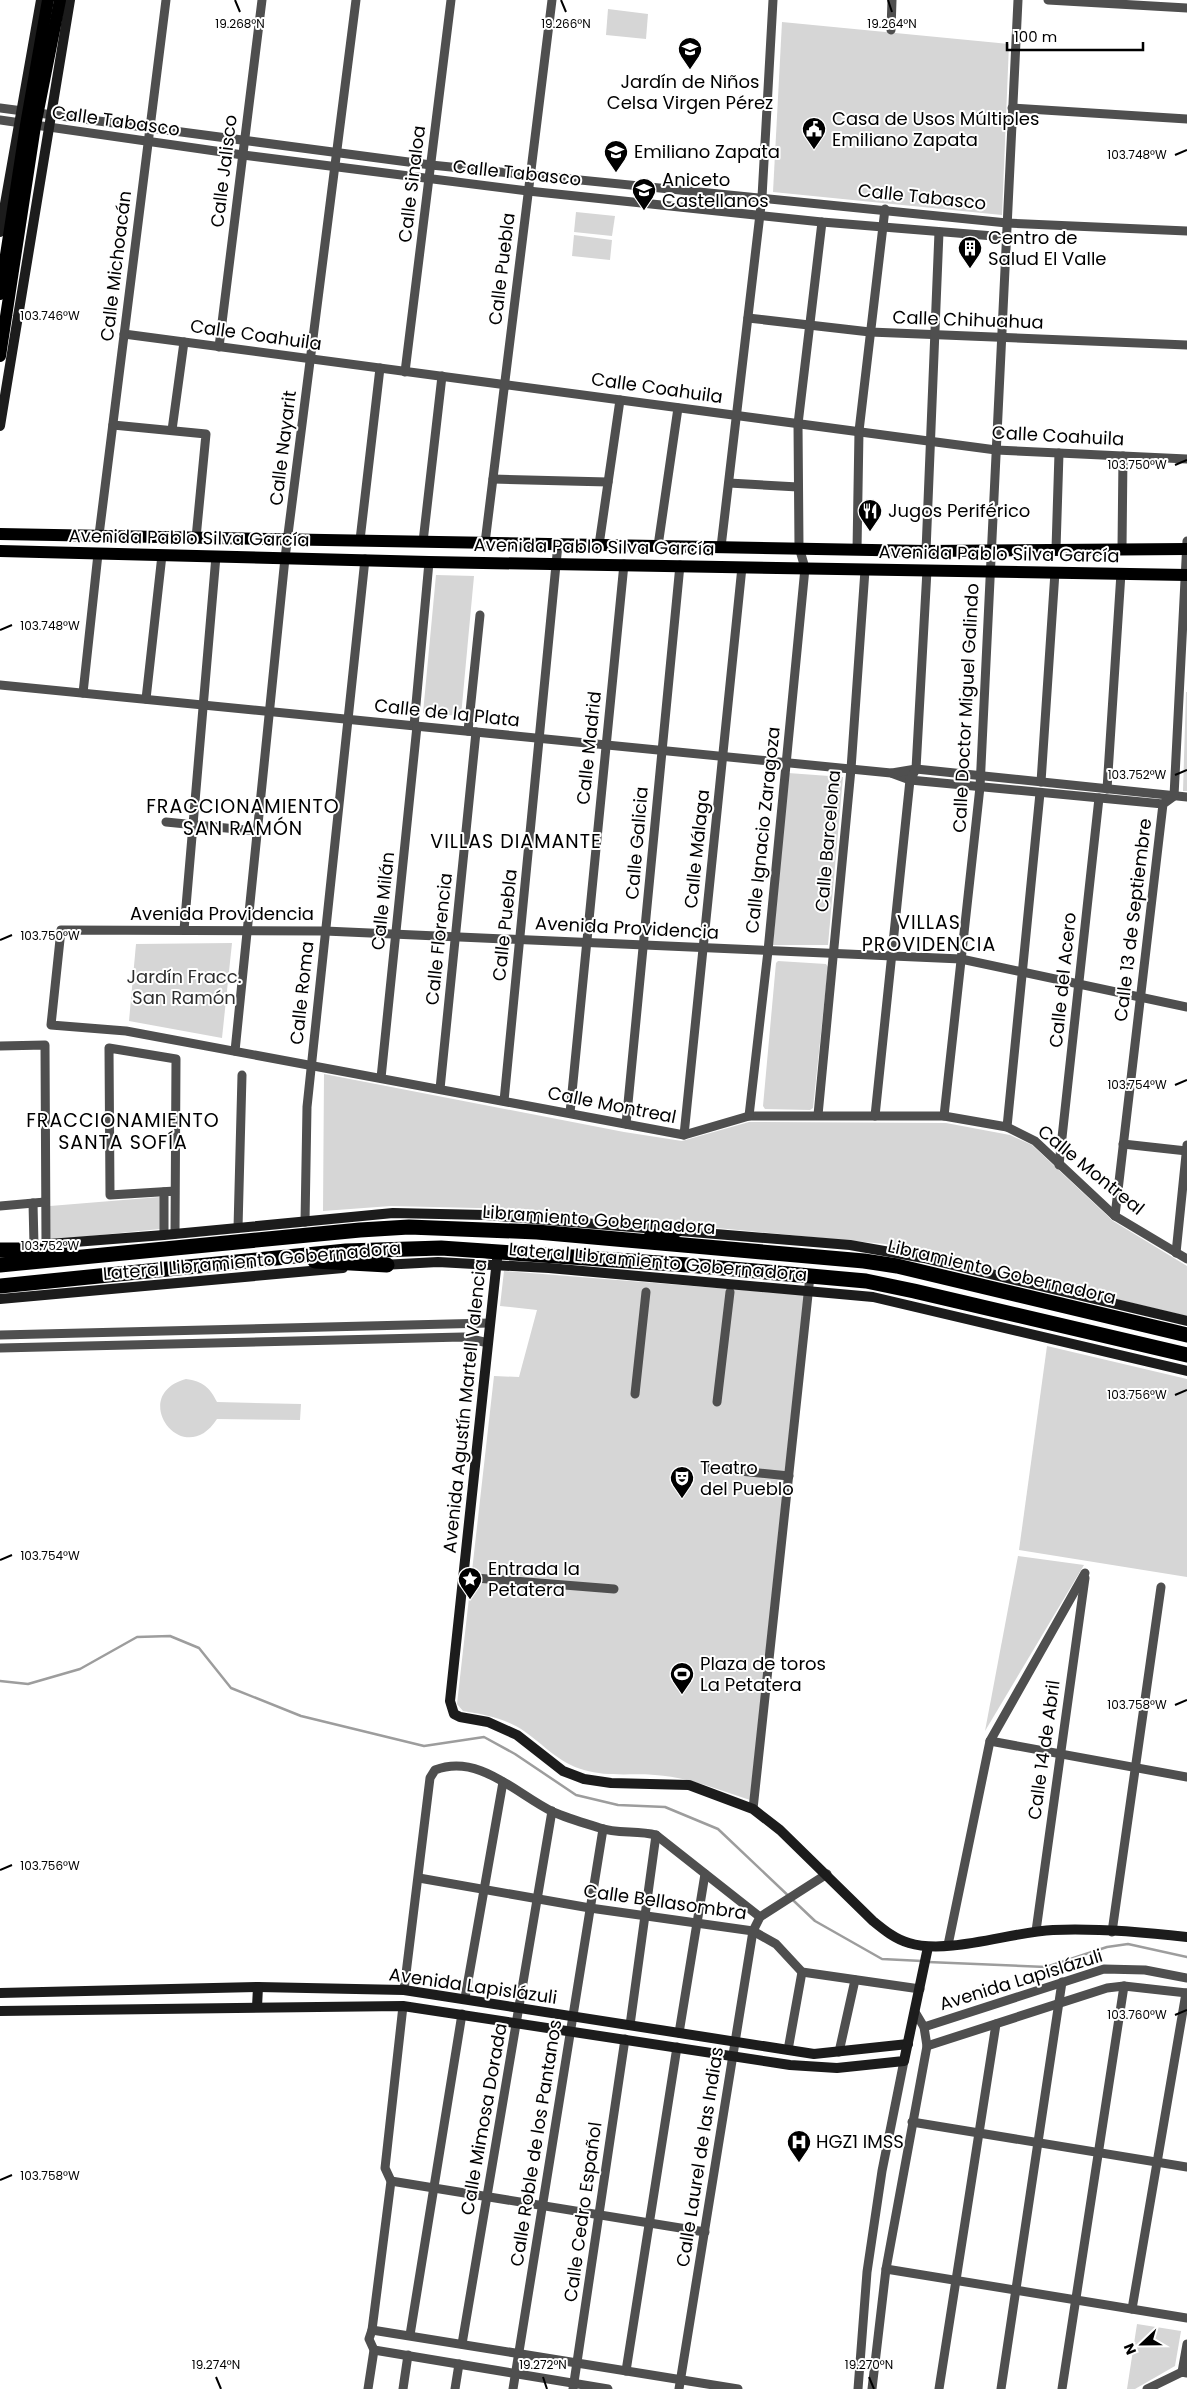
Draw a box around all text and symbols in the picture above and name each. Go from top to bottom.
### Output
text: 19.268°N [215,15,265,32]
text: 19.266°N [541,15,591,32]
text: 19.264°N [867,15,917,32]
scale bar [1007,20,1143,52]
text: 100 m [1014,26,1057,47]
school or university icon: Jardín de Niños Celsa Virgen Pérez [677,36,703,70]
place label: Jardín de Niños Celsa Virgen Pérez [607,69,773,115]
street label: Calle Tabasco [50,99,182,142]
place label: Casa de Usos Múltiples Emiliano Zapata [832,106,1039,152]
street label: Calle Jalisco [204,113,243,229]
public building icon: Casa de Usos Múltiples Emiliano Zapata [801,116,827,150]
street label: Calle Sinaloa [392,124,431,244]
school or university icon: Emiliano Zapata [603,139,629,173]
place label: Emiliano Zapata [634,139,780,164]
text: 103.748°W [1107,146,1167,163]
street label: Calle Tabasco [452,153,582,192]
place label: Aniceto Castellanos [662,167,769,213]
school or university icon: Aniceto Castellanos [631,177,657,211]
street label: Calle Tabasco [857,177,987,216]
street label: Calle Michoacán [94,189,137,343]
street label: Calle Puebla [482,211,521,326]
place label: Centro de Salud El Valle [988,225,1106,271]
building icon: Centro de Salud El Valle [957,235,983,269]
street label: Calle Chihuahua [892,304,1044,335]
text: 103.746°W [20,307,80,324]
street label: Calle Coahuila [189,313,323,356]
street label: Calle Coahuila [590,366,724,409]
street label: Calle Nayarit [263,389,302,507]
street label: Calle Coahuila [991,420,1125,451]
text: 103.750°W [1107,456,1167,473]
restaurant icon: Jugos Periférico [857,498,883,532]
place label: Jugos Periférico [888,498,1030,523]
street label: Avenida Pablo Silva García [68,523,310,552]
street label: Avenida Pablo Silva García [473,532,715,561]
street label: Avenida Pablo Silva García [878,539,1120,568]
street label: Calle Doctor Miguel Galindo [946,583,985,833]
text: 103.748°W [20,617,80,634]
street label: Calle Madrid [570,690,607,806]
street label: Calle de la Plata [373,692,521,733]
street label: Calle Ignacio Zaragoza [739,725,786,935]
text: 103.752°W [1108,766,1167,783]
street label: Calle Barcelona [809,769,846,913]
street label: Calle Galicia [619,785,654,901]
street label: Calle Málaga [678,788,715,910]
district label: FRACCIONAMIENTO SAN RAMÓN [146,793,340,842]
street label: Calle 13 de Septiembre [1108,817,1157,1023]
district label: VILLAS DIAMANTE [430,828,602,855]
street label: Calle Milán [365,850,400,951]
street label: Calle Puebla [486,868,523,982]
street label: Calle Florencia [419,872,458,1006]
street label: Avenida Providencia [130,901,314,926]
district label: VILLAS PROVIDENCIA [862,909,996,958]
street label: Avenida Providencia [534,910,720,945]
street label: Calle del Acero [1043,911,1082,1049]
text: 103.750°W [20,927,80,944]
street label: Calle Roma [284,940,319,1046]
park label: Jardín Fracc. San Ramón [127,964,241,1010]
text: 103.754°W [1107,1076,1167,1093]
street label: Calle Montreal [546,1080,679,1129]
district label: FRACCIONAMIENTO SANTA SOFÍA [26,1107,220,1156]
street label: Calle Montreal [1033,1119,1150,1220]
street label: Libramiento Gobernadora [482,1199,716,1240]
street label: Libramiento Gobernadora [885,1233,1119,1310]
street label: Lateral Libramiento Gobernadora [102,1235,402,1286]
street label: Lateral Libramiento Gobernadora [508,1236,808,1287]
text: 103.752°W [21,1237,80,1254]
street label: Avenida Agustín Martell Valencia [437,1258,492,1554]
text: 103.756°W [1107,1386,1167,1403]
place label: Teatro del Pueblo [700,1455,794,1501]
theatre icon: Teatro del Pueblo [669,1465,695,1499]
text: 103.754°W [20,1547,80,1564]
place label: Entrada la Petatera [488,1556,580,1602]
place icon: Entrada la Petatera [457,1566,483,1600]
place label: Plaza de toros La Petatera [700,1651,826,1697]
sports icon: Plaza de toros La Petatera [669,1661,695,1695]
street label: Calle 14 de Abril [1021,1678,1066,1821]
text: 103.758°W [1107,1696,1167,1713]
text: 103.756°W [20,1857,80,1874]
street label: Calle Bellasombra [582,1878,748,1925]
street label: Avenida Lapislázuli [936,1943,1106,2016]
street label: Avenida Lapislázuli [387,1961,559,2010]
text: 103.760°W [1107,2006,1167,2023]
street label: Calle Roble de los Pantanos [504,2018,567,2268]
street label: Calle Mimosa Dorada [454,2021,513,2217]
street label: Calle Laurel de las Indias [670,2045,729,2269]
street label: Calle Cedro Español [557,2120,608,2304]
hospital icon: HGZ1 IMSS [786,2129,812,2163]
place label: HGZ1 IMSS [816,2129,904,2154]
text: 103.758°W [20,2167,80,2184]
north arrow [1117,2319,1167,2369]
text: N [1119,2340,1141,2357]
text: 19.274°N [192,2356,240,2373]
text: 19.272°N [519,2356,567,2373]
text: 19.270°N [845,2356,893,2373]

